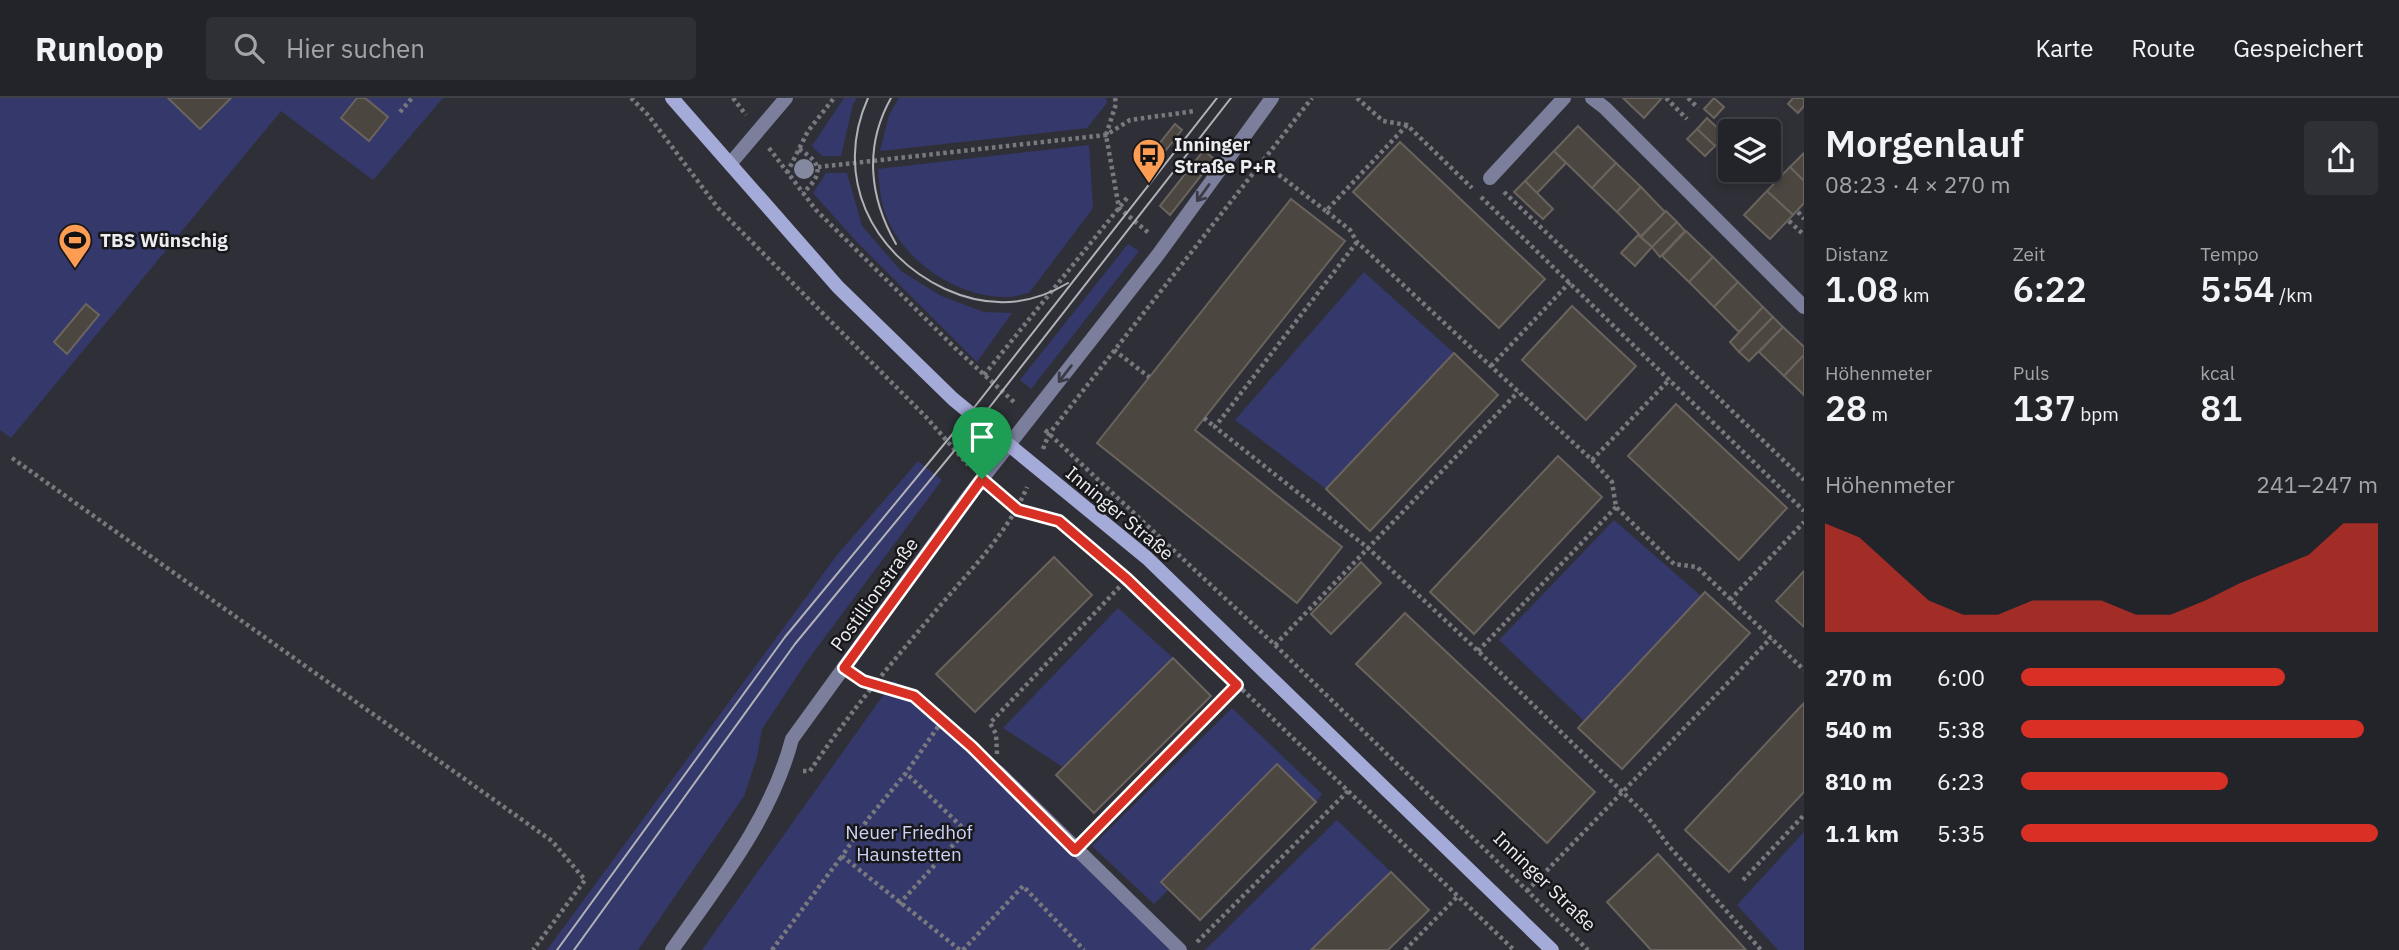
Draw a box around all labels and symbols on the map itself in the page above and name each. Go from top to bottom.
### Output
place label: Inninger Straße P+R [1174,132,1276,178]
bus stop icon: Inninger Straße P+R [1130,136,1168,185]
one-way arrow [1196,183,1210,202]
sports icon: TBS Wünschig [56,221,94,270]
place label: TBS Wünschig [100,228,228,252]
one-way arrow [1057,364,1072,382]
pin [952,407,1012,479]
street label: Inninger Straße [1061,461,1179,565]
street label: Postillionstraße [825,533,923,655]
park label: Neuer Friedhof Haunstetten [845,820,973,866]
street label: Inninger Straße [1489,826,1601,936]

